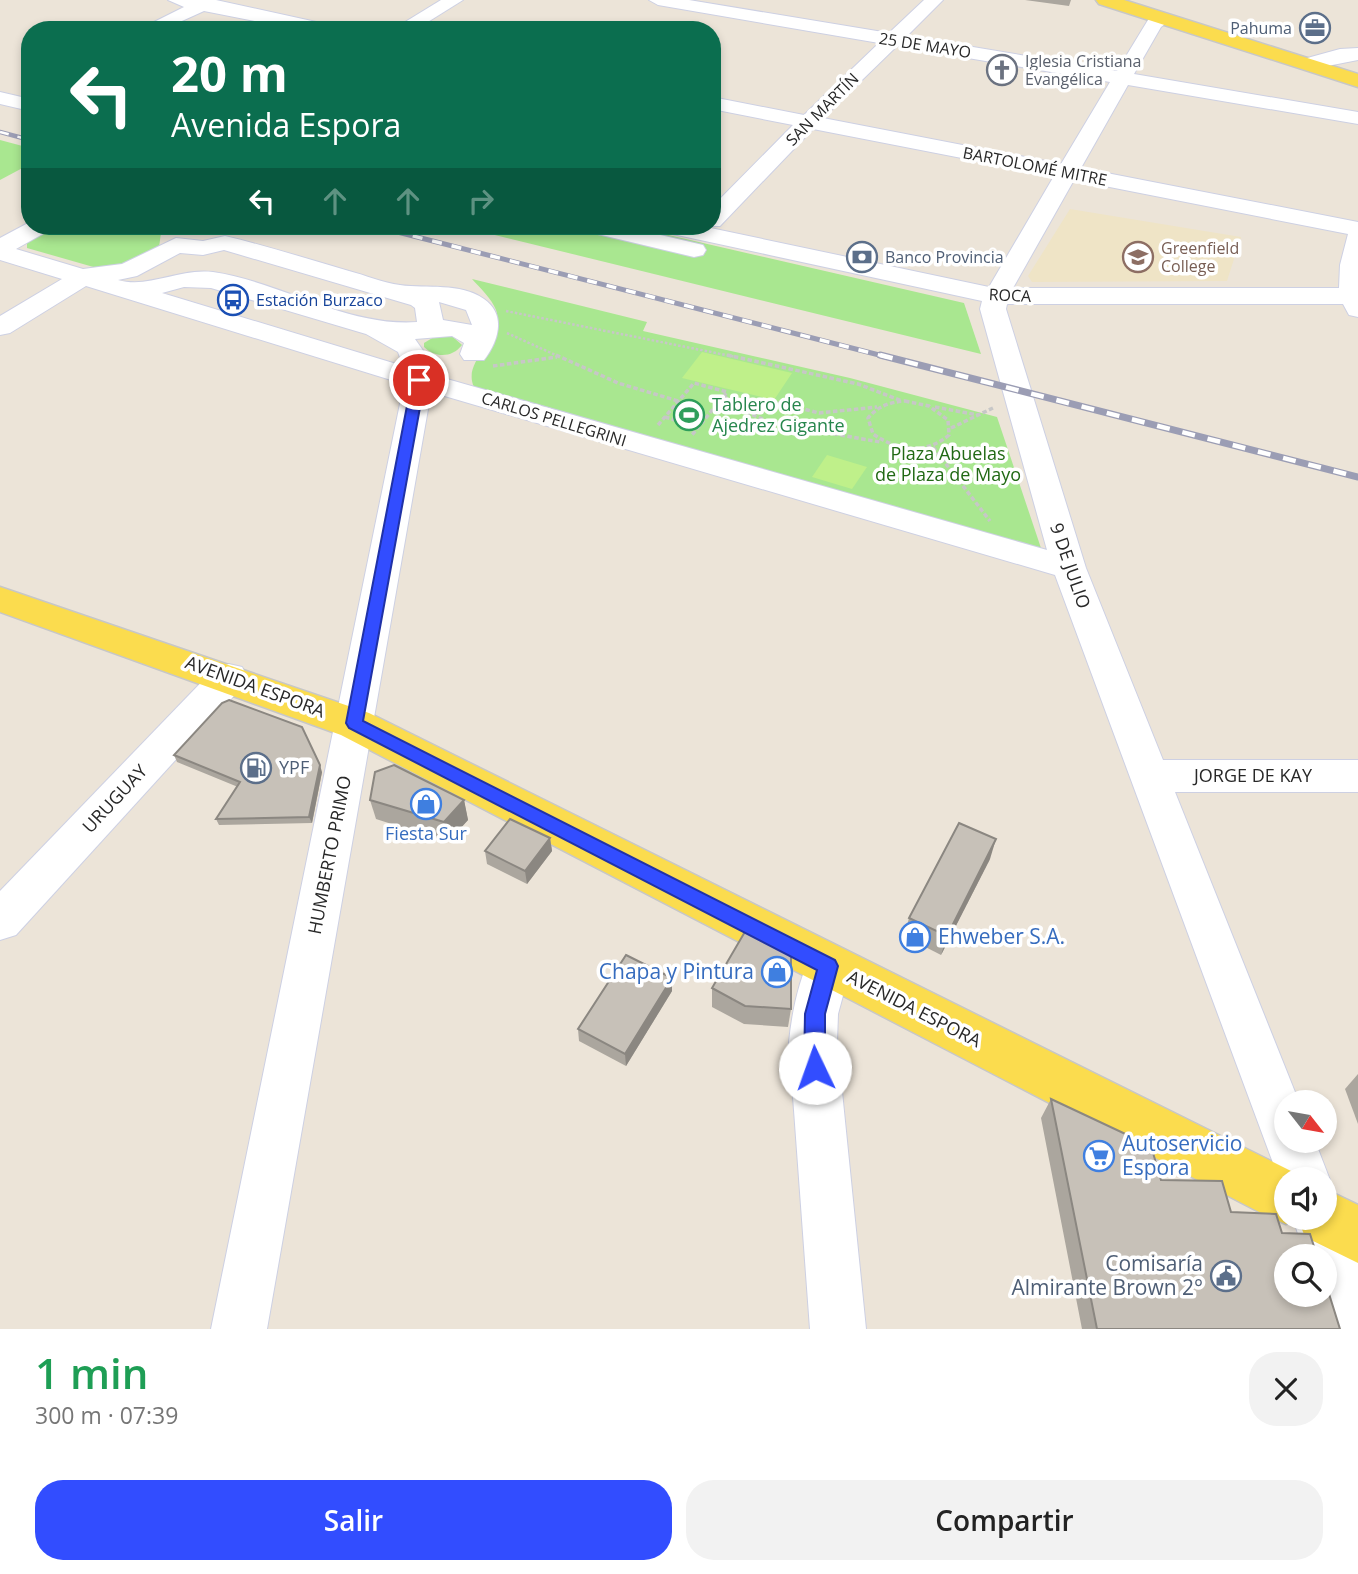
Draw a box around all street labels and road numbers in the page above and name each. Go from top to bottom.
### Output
street label: 25 DE MAYO [877,27,973,63]
street label: SAN MARTÍN [781,68,863,150]
street label: BARTOLOMÉ MITRE [961,141,1109,191]
street label: ROCA [988,283,1033,307]
street label: CARLOS PELLEGRINI [479,386,629,452]
street label: 9 DE JULIO [1045,520,1097,612]
street label: AVENIDA ESPORA [182,650,329,723]
street label: URUGUAY [77,758,153,838]
street label: JORGE DE KAY [1192,763,1313,787]
street label: HUMBERTO PRIMO [302,773,356,936]
street label: AVENIDA ESPORA [844,964,986,1052]

